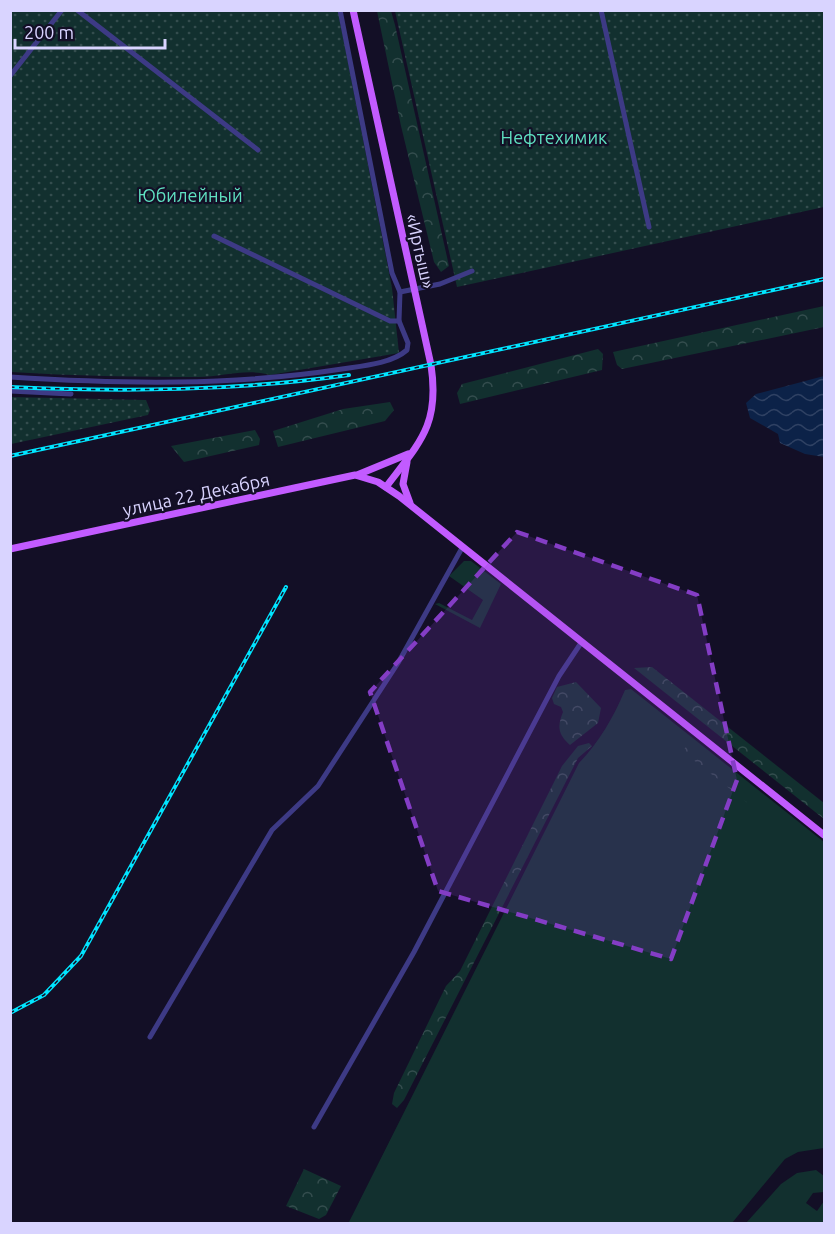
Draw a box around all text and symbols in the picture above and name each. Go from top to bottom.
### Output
scale bar [15,12,165,50]
text: 200 m [24,22,74,42]
park label: Нефтехимик [501,127,607,147]
park label: Юбилейный [137,185,243,205]
street label: «Иртыш» [403,212,439,290]
street label: улица 22 Декабря [121,469,271,519]

